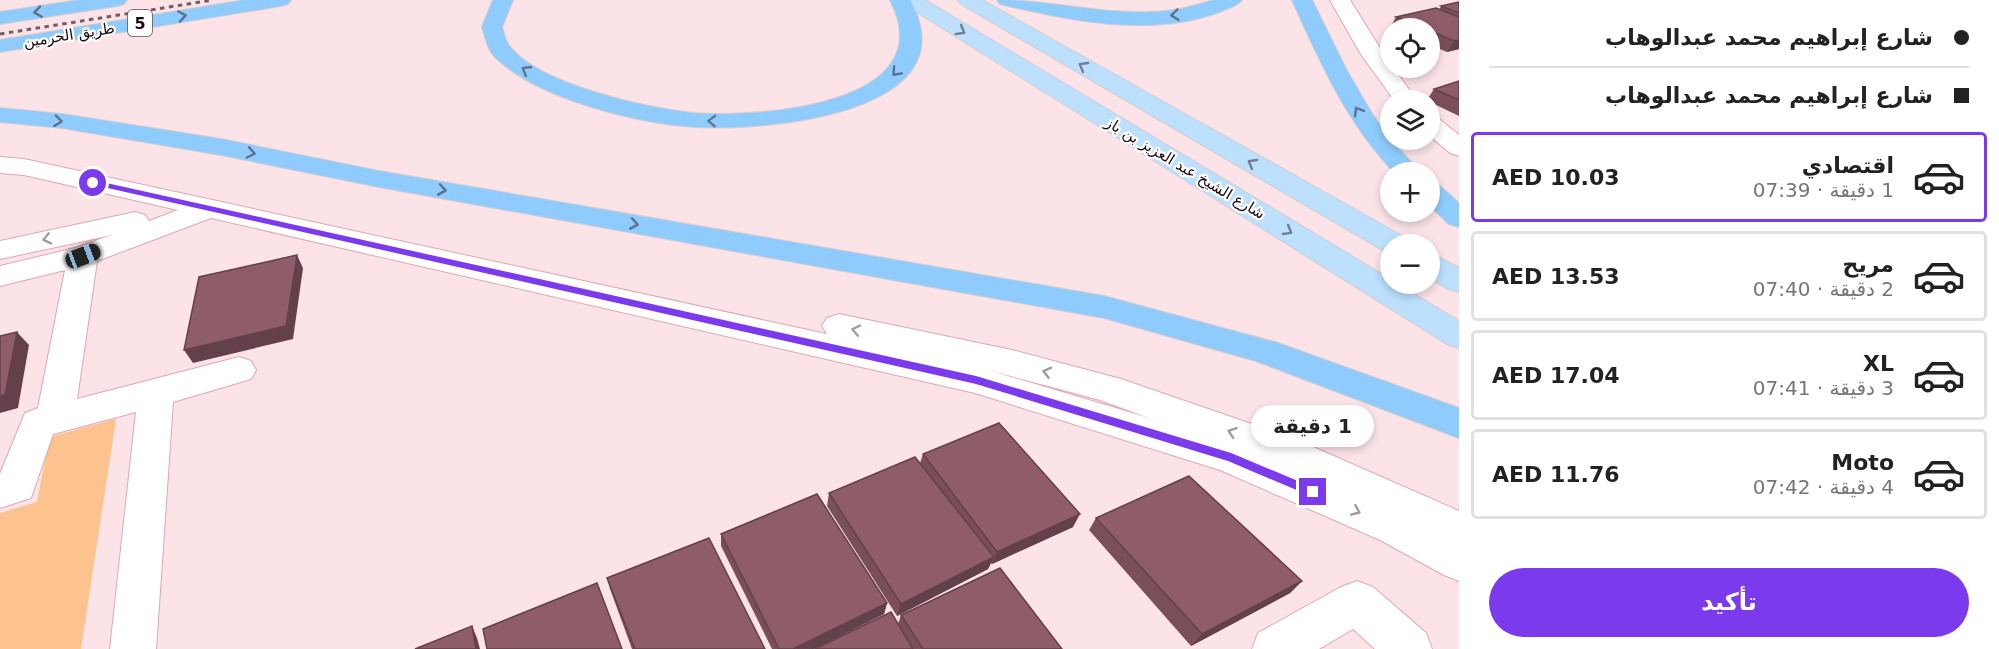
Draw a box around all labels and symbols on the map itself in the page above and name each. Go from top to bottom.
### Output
one-way arrow [34,6,43,18]
one-way arrow [1171,8,1180,21]
road number: 5 [128,10,152,36]
one-way arrow [177,11,187,23]
street label: طريق الحرمين [22,19,116,51]
one-way arrow [955,23,965,35]
one-way arrow [1079,62,1089,73]
one-way arrow [522,66,532,77]
one-way arrow [892,66,903,76]
one-way arrow [1353,107,1365,117]
street label: شارع الشيخ عبد العزيز بن باز [1101,113,1268,223]
one-way arrow [54,114,63,127]
one-way arrow [707,114,716,127]
one-way arrow [245,146,255,159]
one-way arrow [1248,159,1258,170]
route start [79,169,106,196]
one-way arrow [437,183,447,196]
one-way arrow [629,217,639,229]
one-way arrow [1282,224,1292,236]
one-way arrow [42,231,52,244]
car [63,241,103,271]
one-way arrow [852,324,862,337]
one-way arrow [1042,367,1052,380]
callout: 1 دقيقة [1252,405,1374,447]
one-way arrow [1227,427,1238,440]
route end [1299,478,1326,505]
one-way arrow [1350,504,1361,516]

